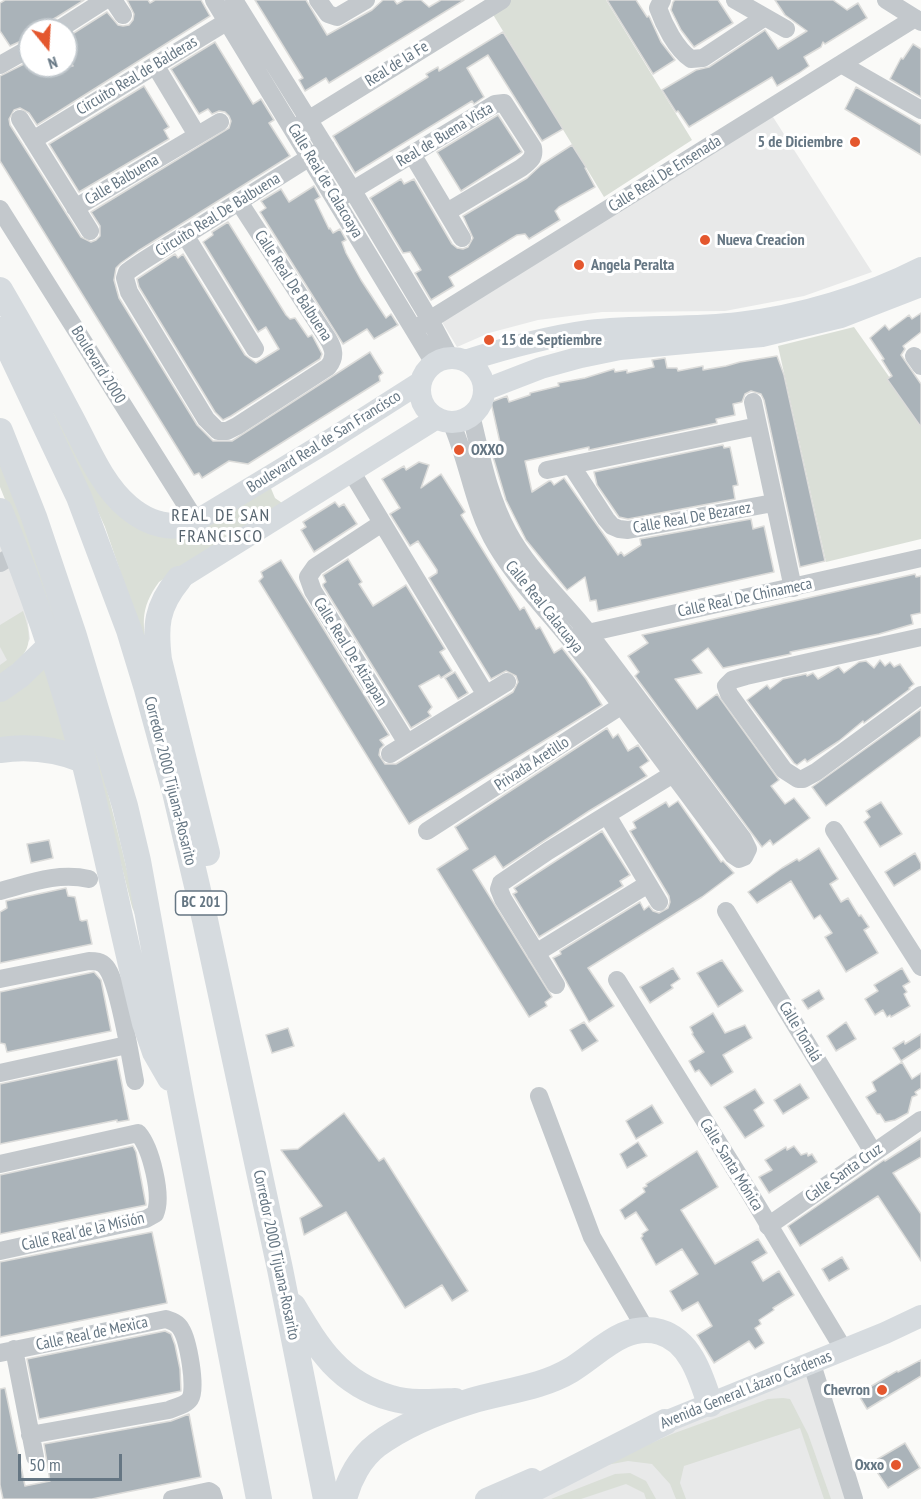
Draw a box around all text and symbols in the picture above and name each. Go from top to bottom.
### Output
north arrow [18,18,78,78]
street label: Circuito Real de Balderas [73,32,201,120]
street label: Real de la Fe [362,37,432,91]
text: N [46,52,60,74]
street label: Real de Buena Vista [393,99,497,171]
street label: Calle Real de Calacoaya [283,120,367,242]
street label: Calle Real De Ensenada [605,132,725,216]
place label: 5 de Diciembre [757,132,843,152]
marker: 5 de Diciembre [848,135,862,149]
street label: Calle Balbuena [82,151,162,209]
street label: Circuito Real De Balbuena [152,169,284,261]
street label: Calle Real De Balbuena [250,227,336,345]
place label: Nueva Creacion [717,230,805,250]
marker: Nueva Creacion [698,233,712,247]
place label: Angela Peralta [591,255,674,275]
marker: Angela Peralta [572,258,586,272]
street label: Boulevard 2000 [67,323,129,407]
place label: 15 de Septiembre [501,330,602,350]
marker: 15 de Septiembre [482,333,496,347]
street label: Boulevard Real de San Francisco [243,387,405,497]
place label: OXXO [471,440,504,460]
marker: OXXO [452,443,466,457]
street label: Calle Real De Bezarez [632,498,752,538]
district label: REAL DE SAN FRANCISCO [171,505,271,548]
street label: Calle Real Calacuaya [501,557,587,657]
street label: Calle Real De Chinameca [676,574,814,622]
street label: Calle Real De Atizapan [309,594,391,710]
street label: Corredor 2000 Tijuana-Rosarito [140,695,200,867]
street label: Privada Aretillo [491,733,573,795]
road number: BC 201 [176,891,226,915]
street label: Calle Tonalá [775,998,825,1066]
street label: Calle Santa Mónica [695,1115,767,1215]
street label: Calle Santa Cruz [802,1139,886,1207]
street label: Corredor 2000 Tijuana-Rosarito [249,1168,303,1342]
street label: Calle Real de la Misión [20,1209,146,1255]
street label: Calle Real de Mexica [34,1313,150,1355]
street label: Avenida General Lázaro Cárdenas [657,1347,835,1433]
place label: Chevron [823,1380,870,1400]
marker: Chevron [875,1383,889,1397]
scale bar [21,1442,124,1480]
text: 50 m [29,1453,61,1476]
place label: Oxxo [855,1455,884,1475]
marker: Oxxo [889,1458,903,1472]

